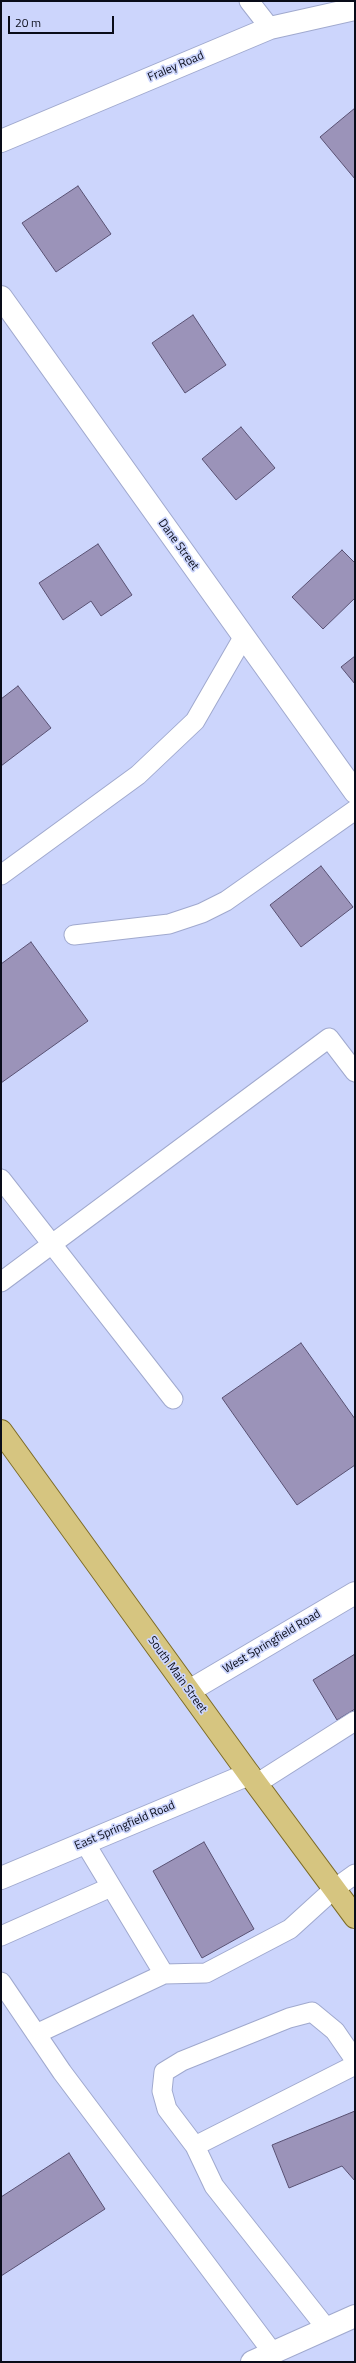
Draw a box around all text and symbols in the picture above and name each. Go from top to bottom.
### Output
scale bar [10,8,116,34]
text: 20 m [15,13,41,32]
street label: Fraley Road [146,49,206,85]
street label: Dane Street [155,517,201,573]
street label: West Springfield Road [221,1607,323,1677]
street label: South Main Street [144,1634,210,1716]
street label: East Springfield Road [73,1798,177,1854]

